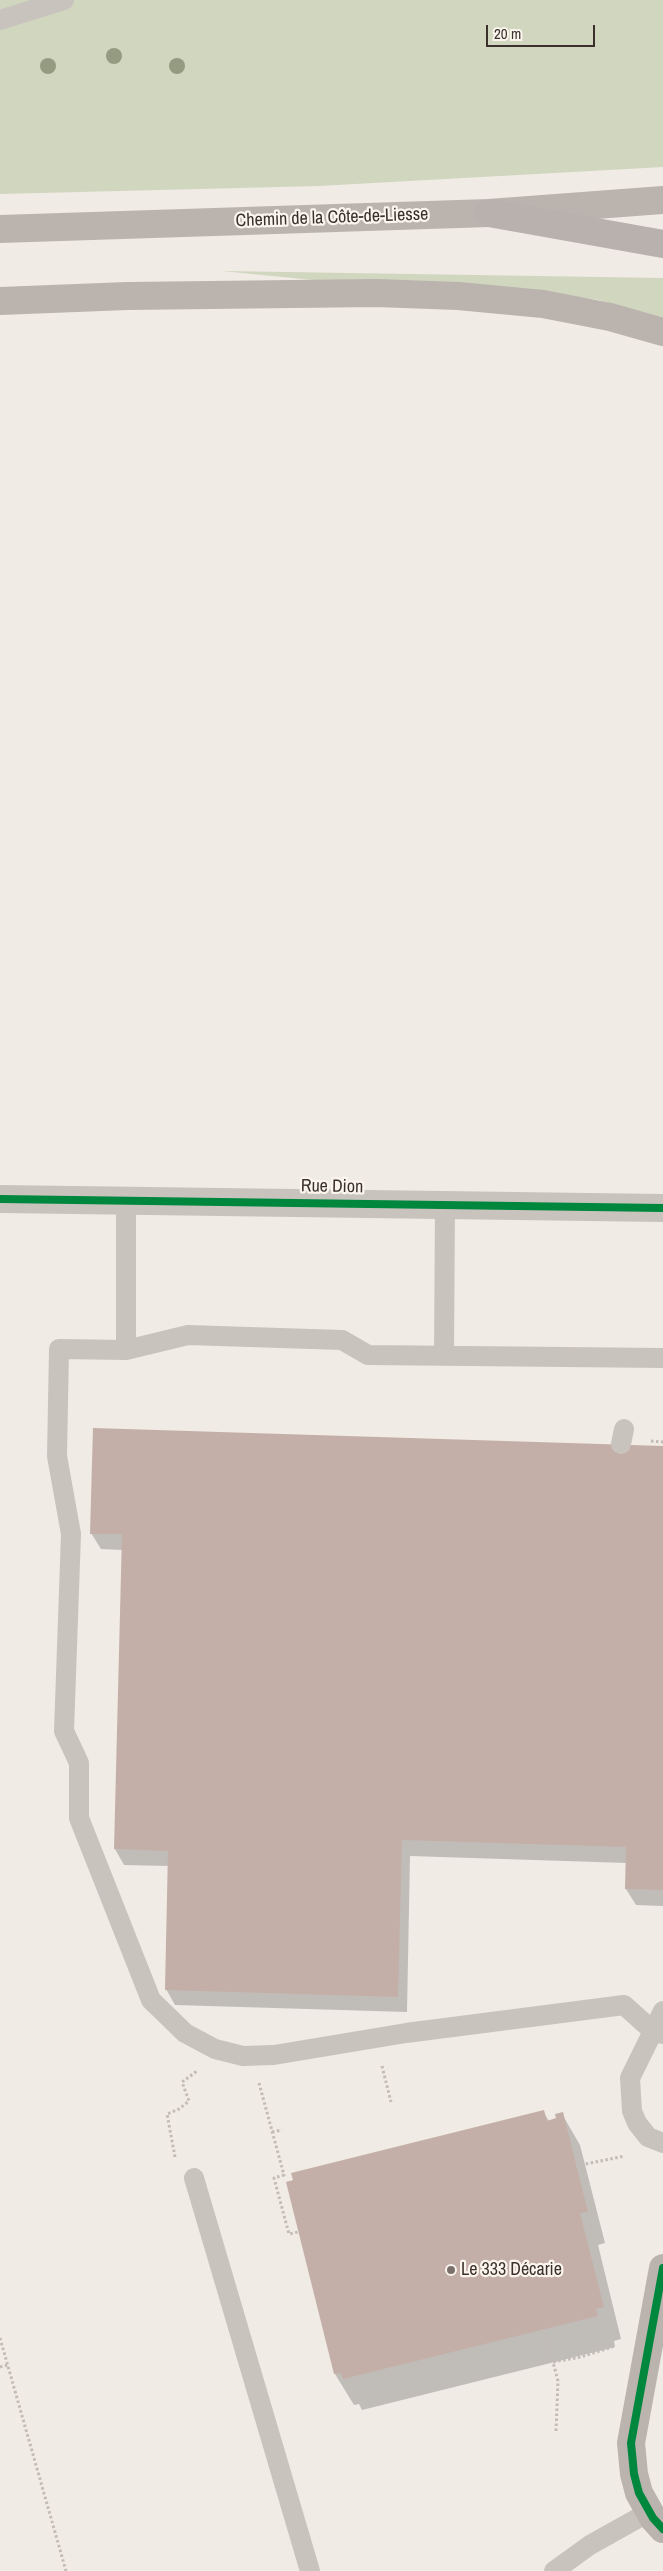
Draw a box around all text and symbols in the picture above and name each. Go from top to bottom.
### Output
scale bar [488,15,597,47]
text: 20 m [494,23,521,44]
street label: Chemin de la Côte-de-Liesse [235,204,429,232]
street label: Rue Dion [301,1176,363,1198]
place label: Le 333 Décarie [461,2259,562,2281]
marker: Le 333 Décarie [445,2264,457,2276]

